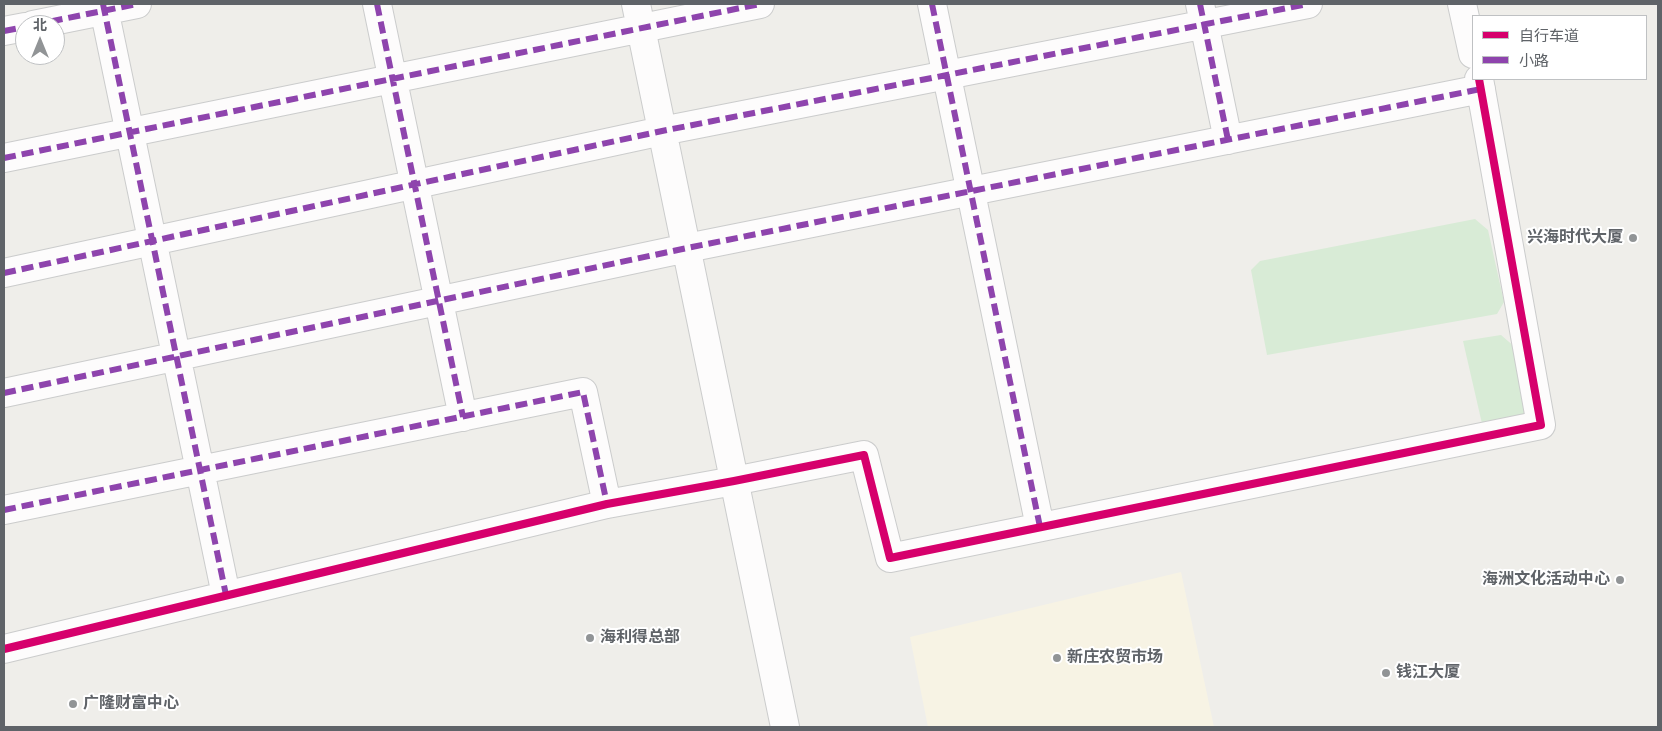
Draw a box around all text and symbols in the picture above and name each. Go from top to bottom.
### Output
north arrow [15,15,65,65]
legend [1472,15,1647,80]
text: 北 [33,16,47,35]
text: 自行车道 [1519,26,1579,46]
text: 小路 [1519,51,1549,71]
place label: 兴海时代大厦 [1527,228,1623,248]
marker: 兴海时代大厦 [1627,232,1639,244]
place label: 海洲文化活动中心 [1482,570,1610,590]
marker: 海洲文化活动中心 [1614,574,1626,586]
place label: 海利得总部 [600,628,680,648]
marker: 海利得总部 [584,632,596,644]
place label: 新庄农贸市场 [1067,648,1163,668]
marker: 新庄农贸市场 [1051,652,1063,664]
place label: 钱江大厦 [1396,663,1460,683]
marker: 钱江大厦 [1380,667,1392,679]
place label: 广隆财富中心 [83,694,179,714]
marker: 广隆财富中心 [67,698,79,710]

